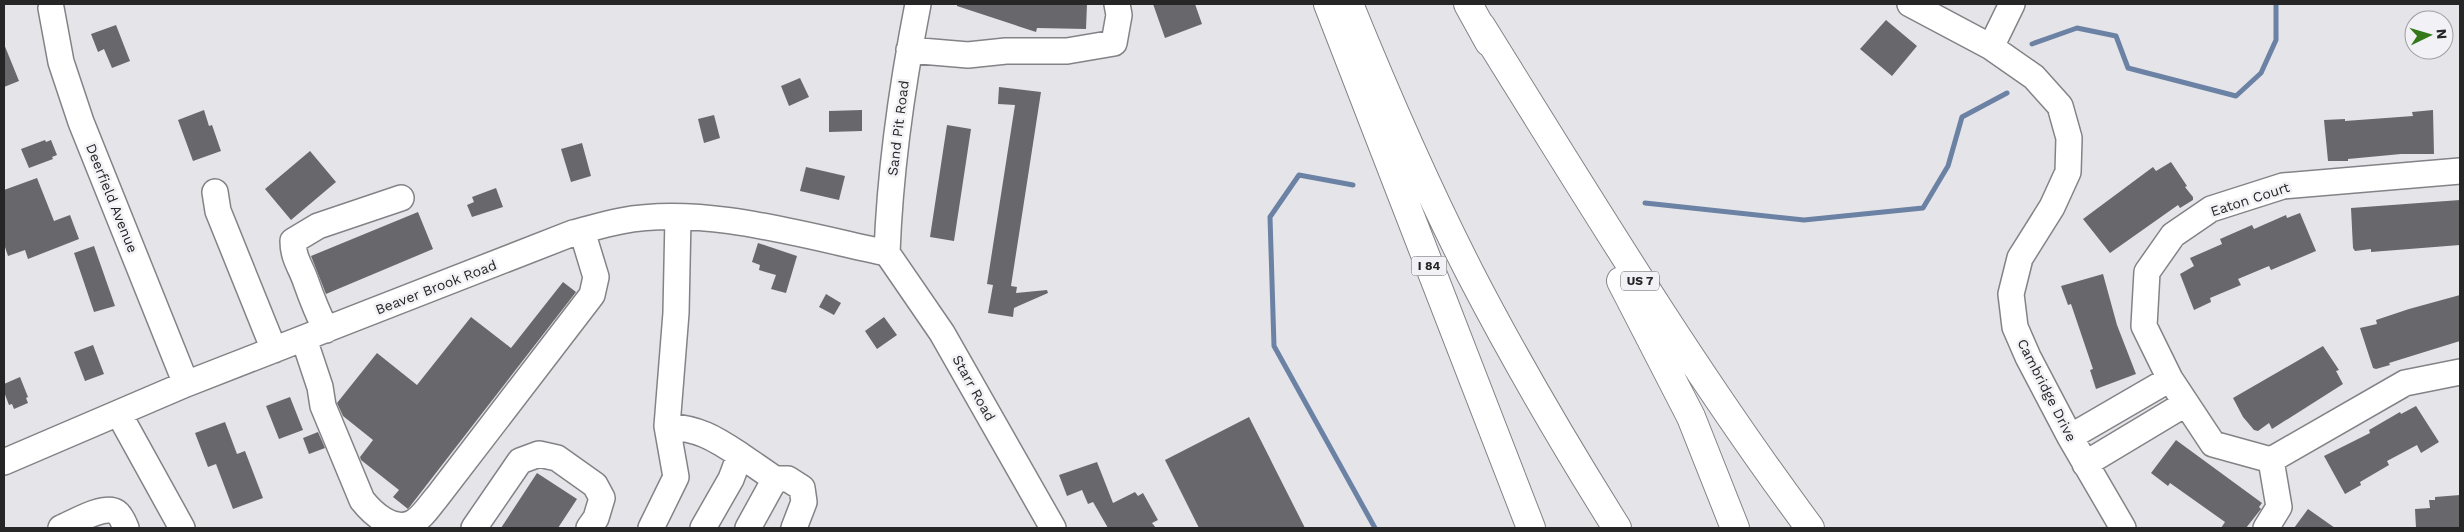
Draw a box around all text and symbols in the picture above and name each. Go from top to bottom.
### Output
north arrow [2404,10,2454,60]
text: N [2434,28,2450,40]
street label: Sand Pit Road [884,79,912,177]
street label: Deerfield Avenue [83,141,141,255]
street label: Eaton Court [2208,179,2292,219]
road number: I 84 [1412,256,1446,276]
street label: Beaver Brook Road [373,257,499,317]
road number: US 7 [1621,272,1659,290]
street label: Cambridge Drive [2014,336,2080,444]
street label: Starr Road [949,352,999,424]

